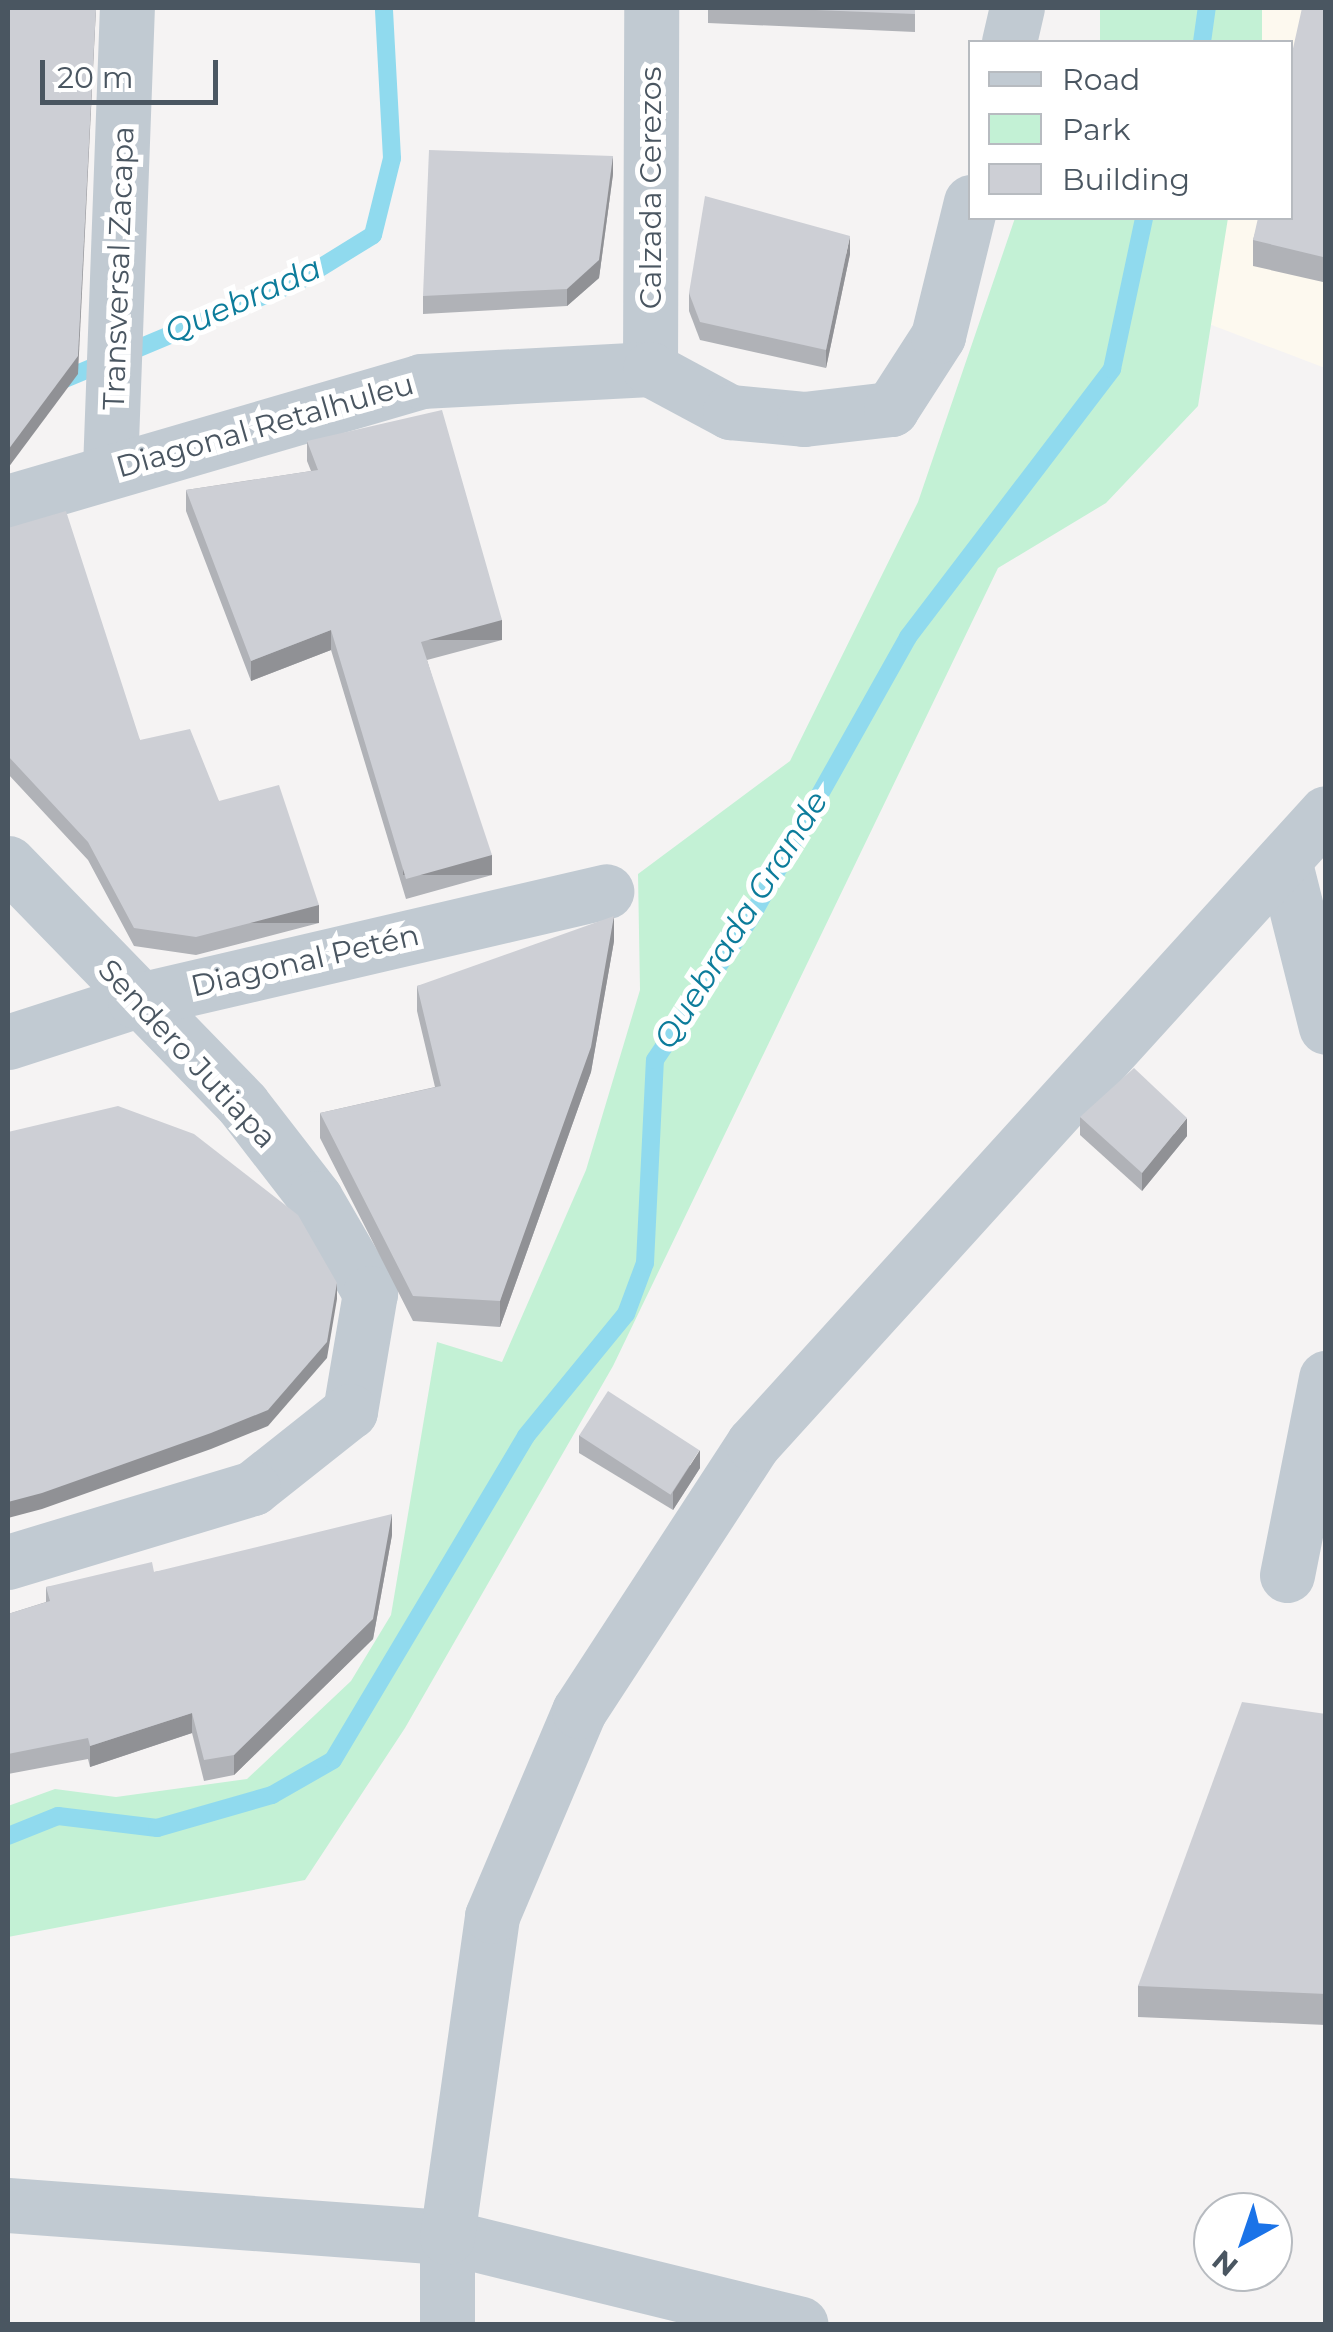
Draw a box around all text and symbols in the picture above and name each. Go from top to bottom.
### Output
scale bar [45,40,222,102]
legend [968,40,1293,220]
text: 20 m [57,59,134,96]
text: Road [1062,61,1140,98]
street label: Calzada Cerezos [633,67,669,309]
text: Park [1062,111,1131,148]
street label: Transversal Zacapa [96,126,142,410]
text: Building [1062,161,1190,198]
water label: Quebrada [159,249,327,351]
street label: Diagonal Retalhuleu [112,366,418,486]
water label: Quebrada Grande [646,784,836,1056]
street label: Diagonal Petén [187,917,423,1005]
street label: Sendero Jutiapa [90,952,284,1156]
north arrow [1193,2192,1293,2292]
text: N [1205,2243,1245,2284]

